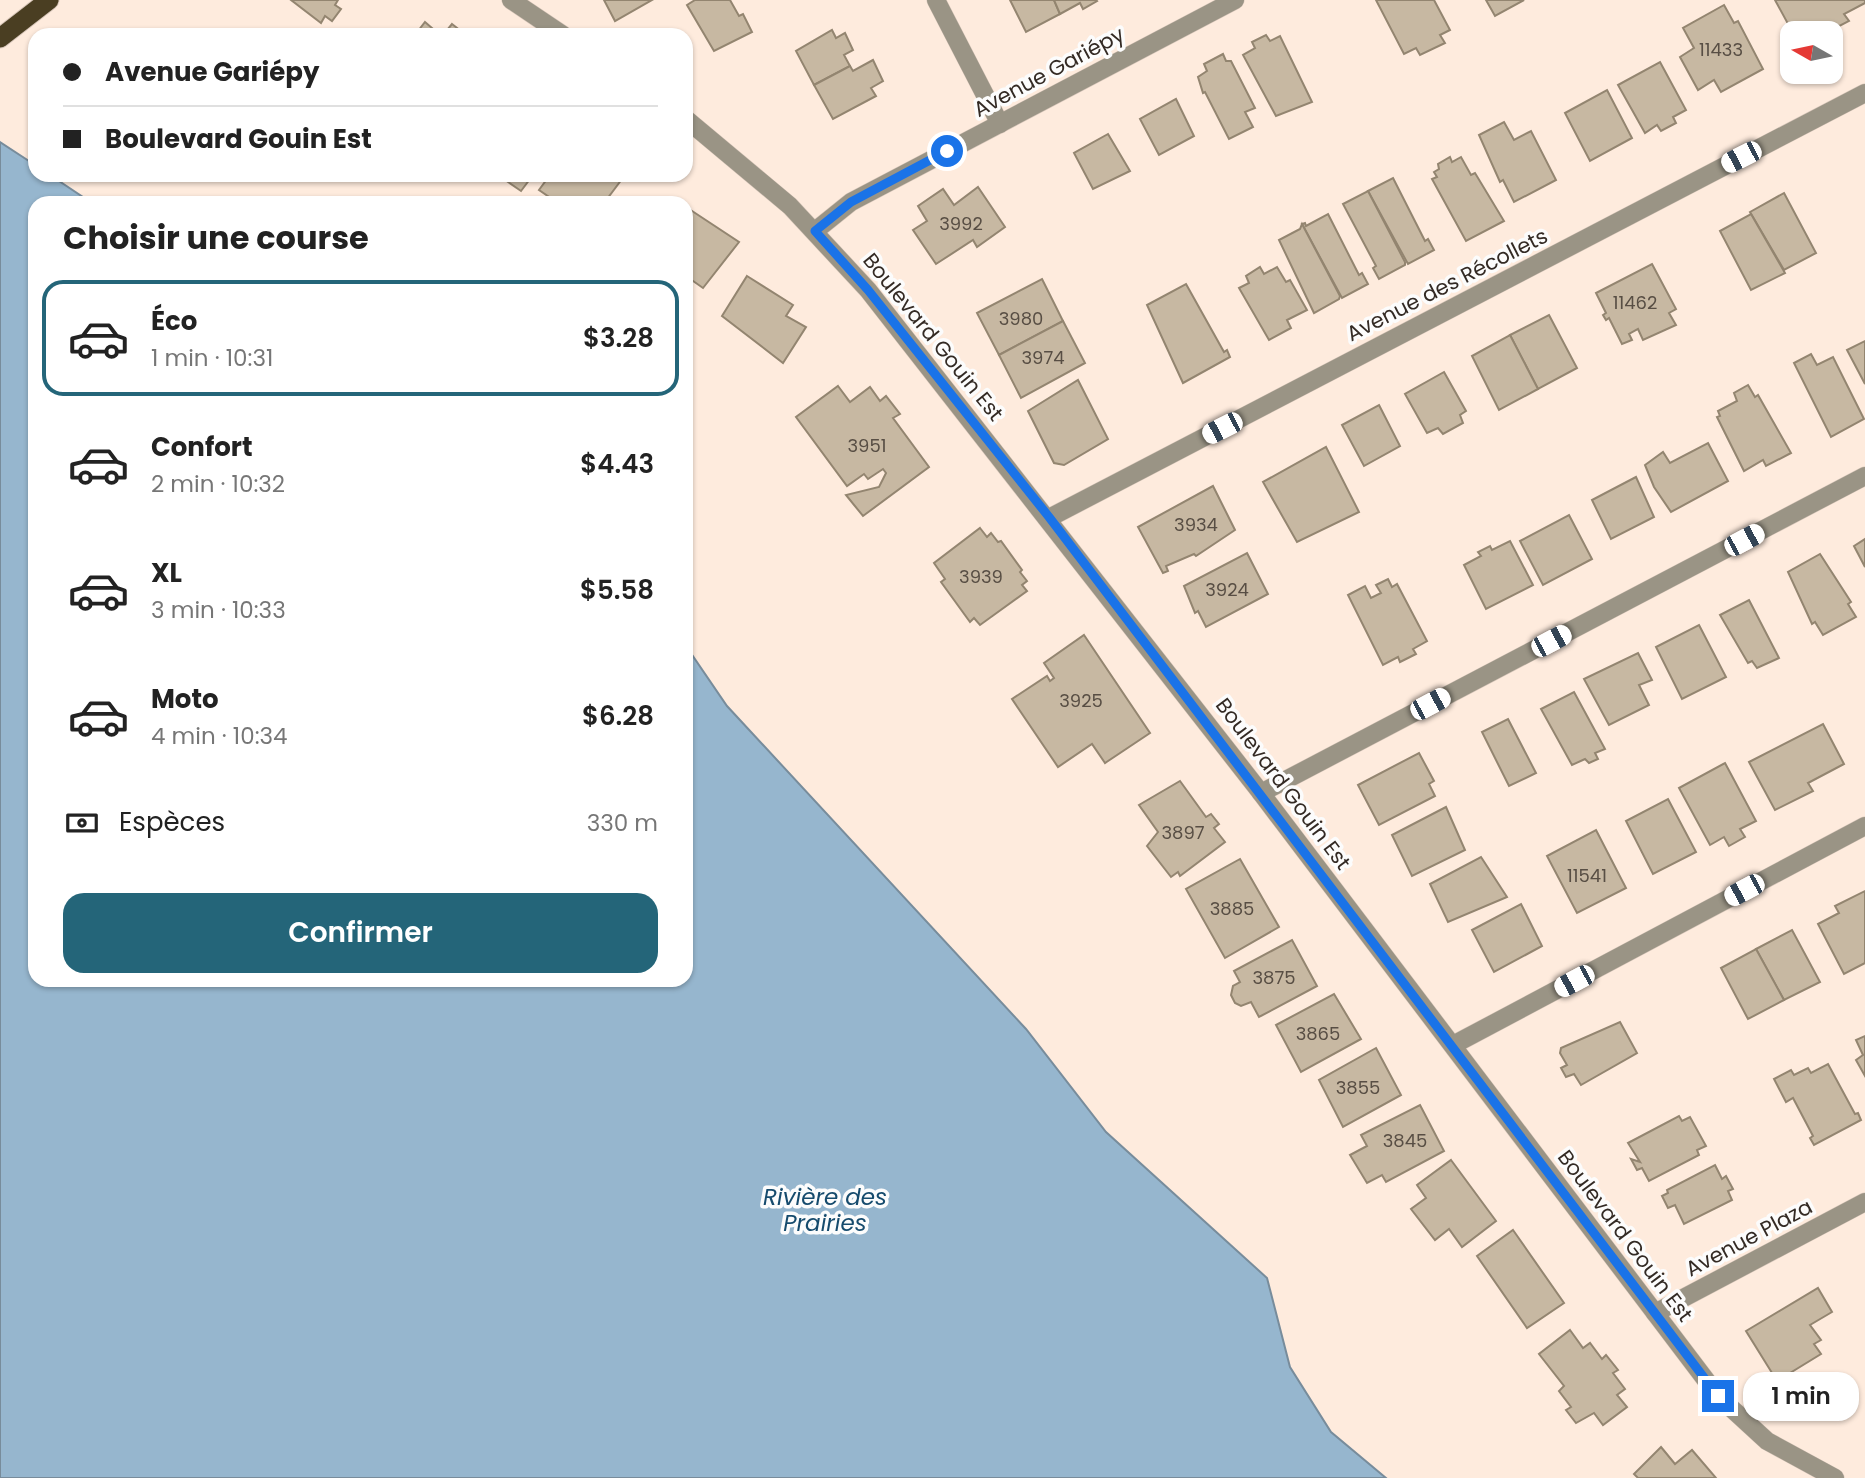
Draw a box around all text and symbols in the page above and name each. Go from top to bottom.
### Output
street label: Avenue Gariépy [968,19,1129,124]
north arrow [1780,21,1843,84]
map controls [1780,21,1843,84]
house number: 11433 [1699,37,1743,62]
text: Avenue Gariépy [105,54,319,90]
text: Boulevard Gouin Est [105,121,372,157]
route start [931,135,963,167]
car [1718,138,1765,176]
house number: 3992 [939,211,983,236]
text: Choisir une course [63,215,369,260]
street label: Avenue des Récollets [1341,221,1552,348]
street label: Boulevard Gouin Est [857,247,1010,427]
house number: 11462 [1613,290,1657,315]
text: Éco [151,303,197,339]
house number: 3980 [999,306,1043,331]
icon: car [67,307,130,370]
text: $3.28 [583,320,654,356]
text: 1 min · 10:31 [151,342,273,374]
house number: 3974 [1021,345,1065,370]
car [1199,409,1246,447]
text: Confort [151,429,253,465]
icon: car [67,433,130,496]
house number: 3951 [847,433,887,458]
text: $4.43 [580,446,654,482]
text: 2 min · 10:32 [151,468,285,500]
house number: 3934 [1174,512,1218,537]
car [1721,521,1768,559]
text: XL [151,555,182,591]
icon: car [67,559,130,622]
house number: 3939 [959,564,1003,589]
text: $5.58 [580,572,654,608]
house number: 3924 [1205,577,1249,602]
text: 3 min · 10:33 [151,594,286,626]
car [1528,622,1575,660]
text: Moto [151,681,219,717]
icon: car [67,685,130,748]
car [1407,685,1454,723]
house number: 3925 [1059,688,1103,713]
street label: Boulevard Gouin Est [1209,692,1358,876]
text: $6.28 [582,698,654,734]
text: 4 min · 10:34 [151,720,288,752]
icon: cash [63,804,101,842]
text: Espèces [119,804,225,840]
text: 330 m [587,807,658,839]
house number: 3897 [1161,820,1205,845]
house number: 11541 [1567,863,1607,888]
car [1721,871,1768,909]
button: Confirmer [63,893,658,973]
house number: 3885 [1210,896,1254,921]
car [1551,962,1598,1000]
house number: 3875 [1252,965,1296,990]
house number: 3865 [1296,1021,1340,1046]
house number: 3855 [1336,1075,1380,1100]
house number: 3845 [1383,1128,1427,1153]
street label: Boulevard Gouin Est [1551,1144,1700,1328]
water label: Rivière des Prairies [763,1181,887,1239]
street label: Avenue Plaza [1680,1192,1817,1283]
callout: 1 min [1742,1372,1858,1420]
route end [1702,1380,1734,1412]
text: 1 min [1771,1380,1831,1412]

